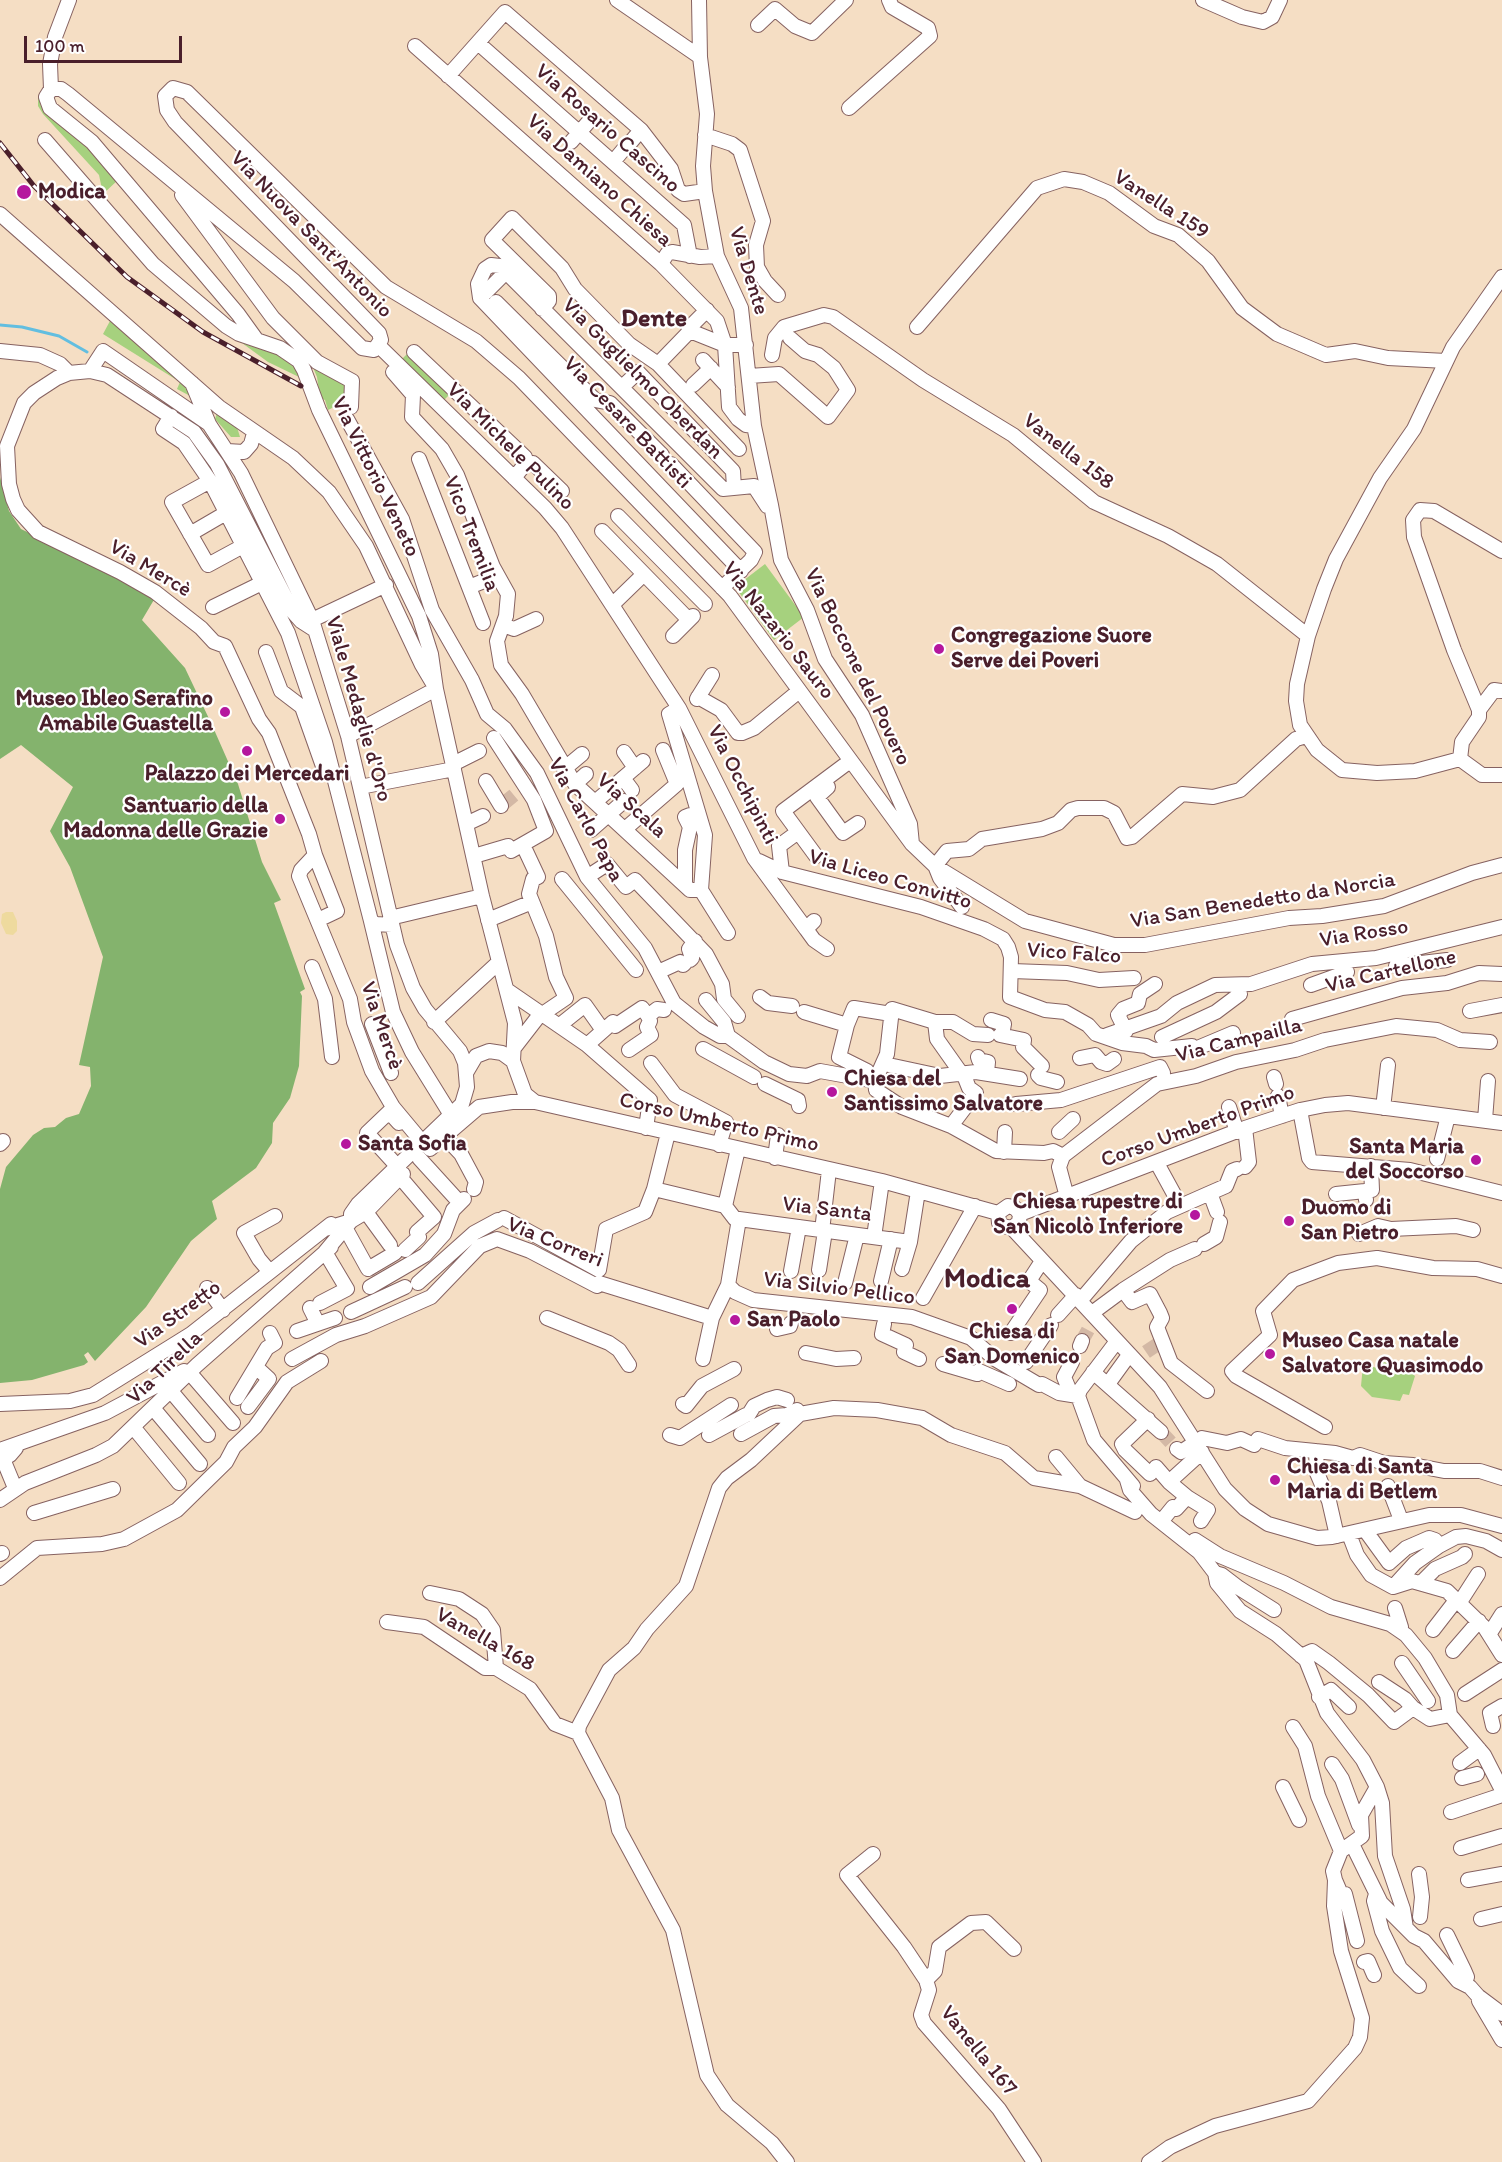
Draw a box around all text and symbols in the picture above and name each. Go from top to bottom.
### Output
scale bar [27,24,184,62]
text: 100 m [35,35,85,57]
street label: Via Rosario Cascino [529,59,685,199]
street label: Via Damiano Chiesa [521,109,677,253]
street label: Via Nuova Sant'Antonio [224,146,398,324]
street label: Vanella 159 [1108,164,1214,246]
place label: Modica [38,179,106,205]
marker: Modica [15,183,33,201]
street label: Via Dente [722,224,774,318]
street label: Via Guglielmo Oberdan [556,293,728,465]
district label: Dente [621,303,687,335]
street label: Via Cesare Battisti [557,351,697,495]
street label: Via Michele Pulino [440,377,580,517]
street label: Via Vittorio Veneto [325,392,425,562]
street label: Vanella 158 [1017,408,1119,496]
street label: Vico Tremilia [437,472,505,596]
street label: Via Mercè [104,534,196,604]
street label: Via Nazario Sauro [716,557,840,705]
street label: Via Boccone del Povero [798,564,916,770]
street label: Viale Medaglie d'Oro [319,613,397,805]
place label: Congregazione Suore Serve dei Poveri [951,623,1152,674]
marker: Congregazione Suore Serve dei Poveri [932,642,946,656]
place label: Museo Ibleo Serafino Amabile Guastella [15,686,213,738]
marker: Museo Ibleo Serafino Amabile Guastella [218,705,232,719]
street label: Via Occhipinti [701,721,783,849]
marker: Palazzo dei Mercedari [240,744,254,758]
street label: Via Carlo Papa [541,753,629,887]
place label: Palazzo dei Mercedari [145,761,349,787]
street label: Via Scala [590,768,672,844]
place label: Santuario della Madonna delle Grazie [63,793,268,844]
marker: Santuario della Madonna delle Grazie [273,812,287,826]
street label: Via Liceo Convitto [805,844,975,916]
street label: Via San Benedetto da Norcia [1129,867,1397,935]
street label: Via Rosso [1318,914,1410,954]
street label: Vico Falco [1026,938,1122,970]
street label: Via Cartellone [1323,944,1459,1000]
street label: Via Mercè [354,978,408,1074]
street label: Via Campailla [1173,1013,1305,1069]
place label: Chiesa del Santissimo Salvatore [844,1066,1043,1118]
street label: Corso Umberto Primo [1098,1080,1298,1174]
marker: Chiesa del Santissimo Salvatore [825,1085,839,1099]
street label: Corso Umberto Primo [617,1087,821,1159]
place label: Santa Sofia [358,1131,467,1157]
place label: Santa Maria del Soccorso [1345,1134,1464,1186]
marker: Santa Sofia [339,1137,353,1151]
marker: Santa Maria del Soccorso [1469,1153,1483,1167]
place label: Chiesa rupestre di San Nicolò Inferiore [993,1189,1183,1240]
street label: Via Santa [781,1191,873,1229]
place label: Duomo di San Pietro [1301,1195,1399,1246]
marker: Chiesa rupestre di San Nicolò Inferiore [1188,1208,1202,1222]
street label: Via Correri [503,1212,607,1274]
marker: Duomo di San Pietro [1282,1214,1296,1228]
district label: Modica [944,1263,1030,1297]
street label: Via Silvio Pellico [762,1267,916,1311]
street label: Via Stretto [130,1275,226,1355]
marker: Chiesa di San Domenico [1005,1302,1019,1316]
place label: San Paolo [747,1307,840,1333]
marker: San Paolo [728,1313,742,1327]
place label: Chiesa di San Domenico [945,1319,1079,1370]
street label: Via Tirella [122,1325,208,1411]
place label: Museo Casa natale Salvatore Quasimodo [1282,1328,1483,1380]
marker: Museo Casa natale Salvatore Quasimodo [1263,1347,1277,1361]
place label: Chiesa di Santa Maria di Betlem [1287,1454,1437,1506]
marker: Chiesa di Santa Maria di Betlem [1268,1473,1282,1487]
street label: Vanella 168 [431,1602,539,1678]
street label: Vanella 167 [934,2001,1022,2101]

